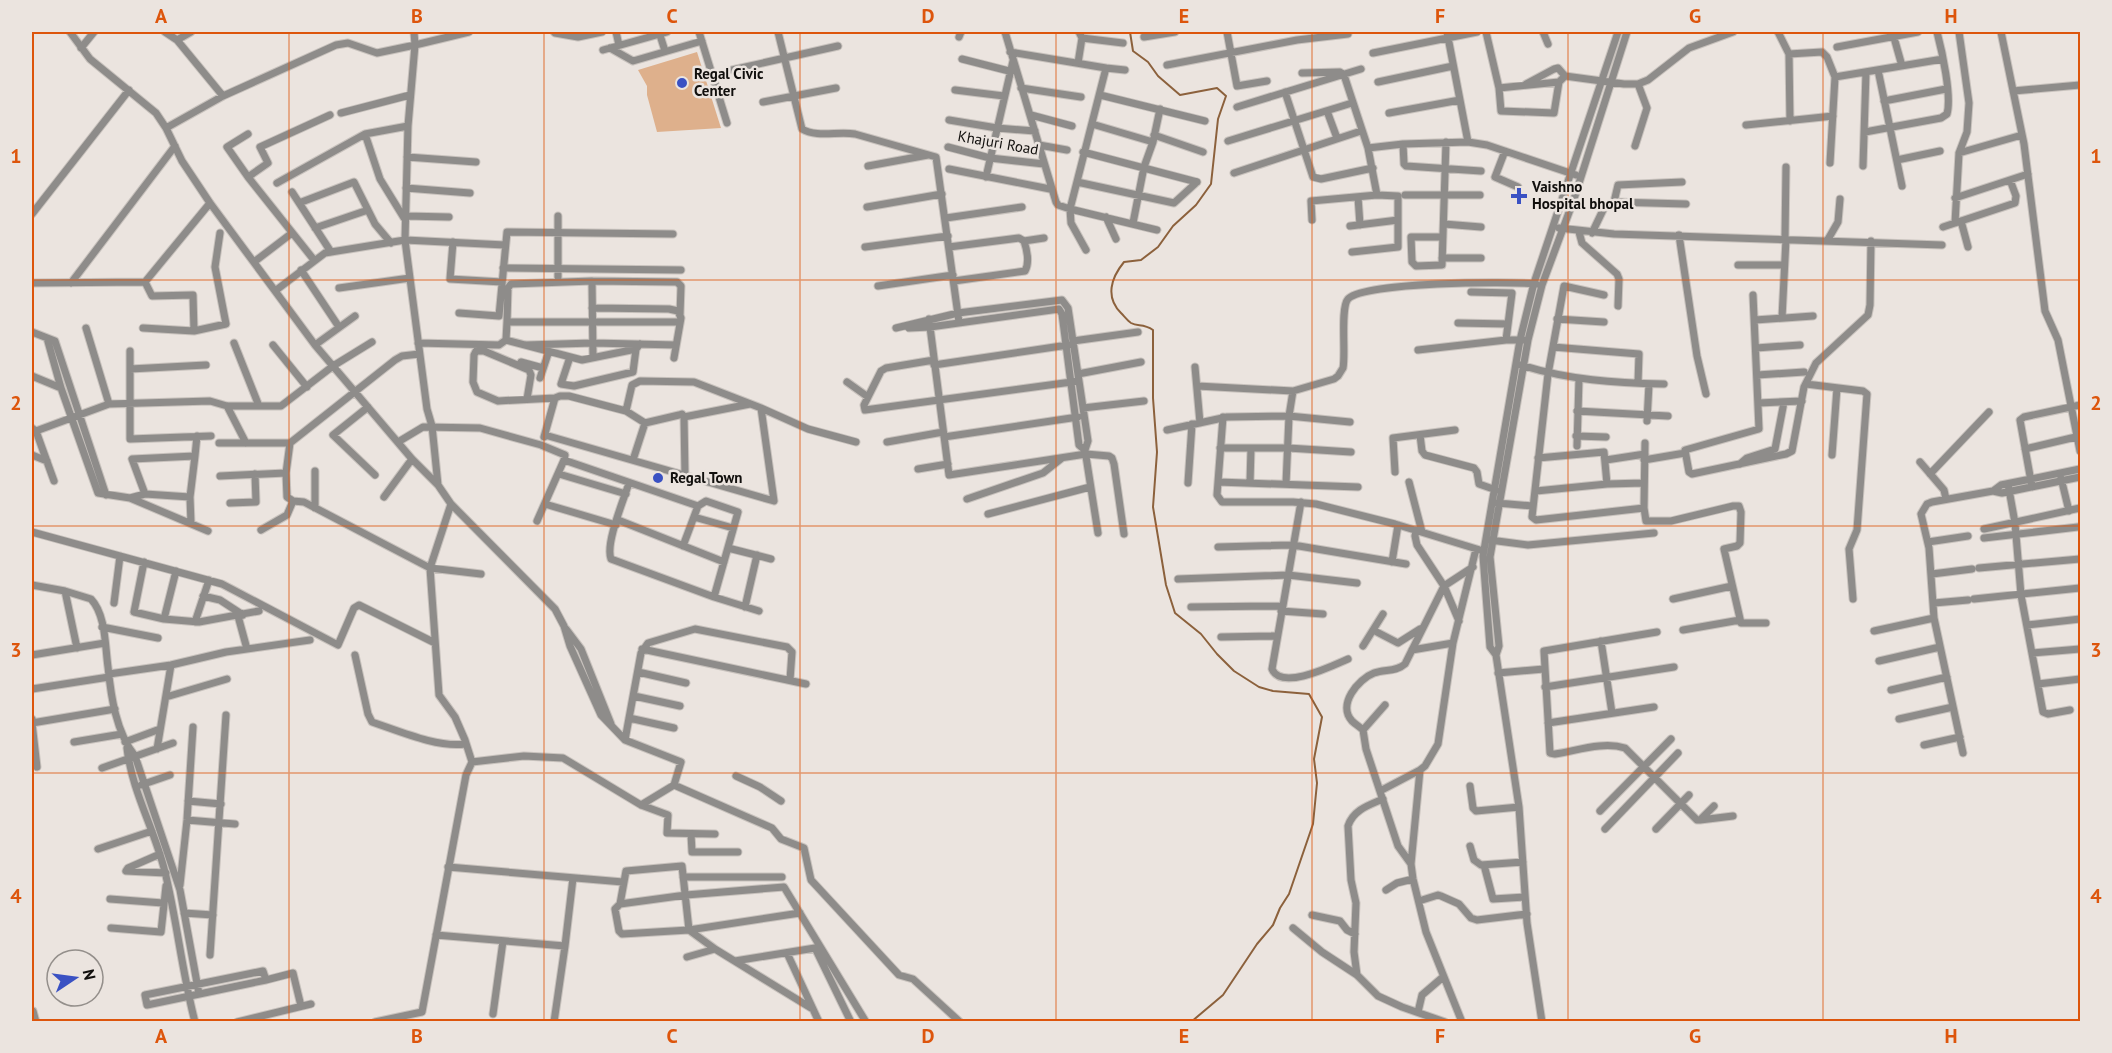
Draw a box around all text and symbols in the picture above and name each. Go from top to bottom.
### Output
text: A [155,3,168,29]
text: B [411,3,423,29]
text: C [666,3,678,29]
text: D [922,3,935,29]
text: E [1179,3,1189,29]
text: F [1435,3,1445,29]
text: G [1689,3,1701,29]
text: H [1944,3,1958,29]
place label: Regal Civic Center [694,64,764,100]
marker: Regal Civic Center [675,76,689,90]
street label: Khajuri Road [956,126,1040,159]
text: 1 [10,143,22,169]
text: 1 [2090,143,2102,169]
place label: Vaishno Hospital bhopal [1531,177,1634,213]
marker: Vaishno Hospital bhopal [1510,187,1528,205]
text: 2 [10,390,22,416]
text: 2 [2090,390,2102,416]
place label: Regal Town [670,468,743,487]
marker: Regal Town [651,471,665,485]
text: 3 [10,637,22,663]
text: 3 [2090,637,2102,663]
text: 4 [10,883,22,909]
text: 4 [2090,883,2102,909]
north arrow [45,948,105,1008]
text: N [79,967,101,982]
text: A [155,1023,168,1049]
text: B [411,1023,423,1049]
text: C [666,1023,678,1049]
text: D [922,1023,935,1049]
text: E [1179,1023,1189,1049]
text: F [1435,1023,1445,1049]
text: G [1689,1023,1701,1049]
text: H [1944,1023,1958,1049]

